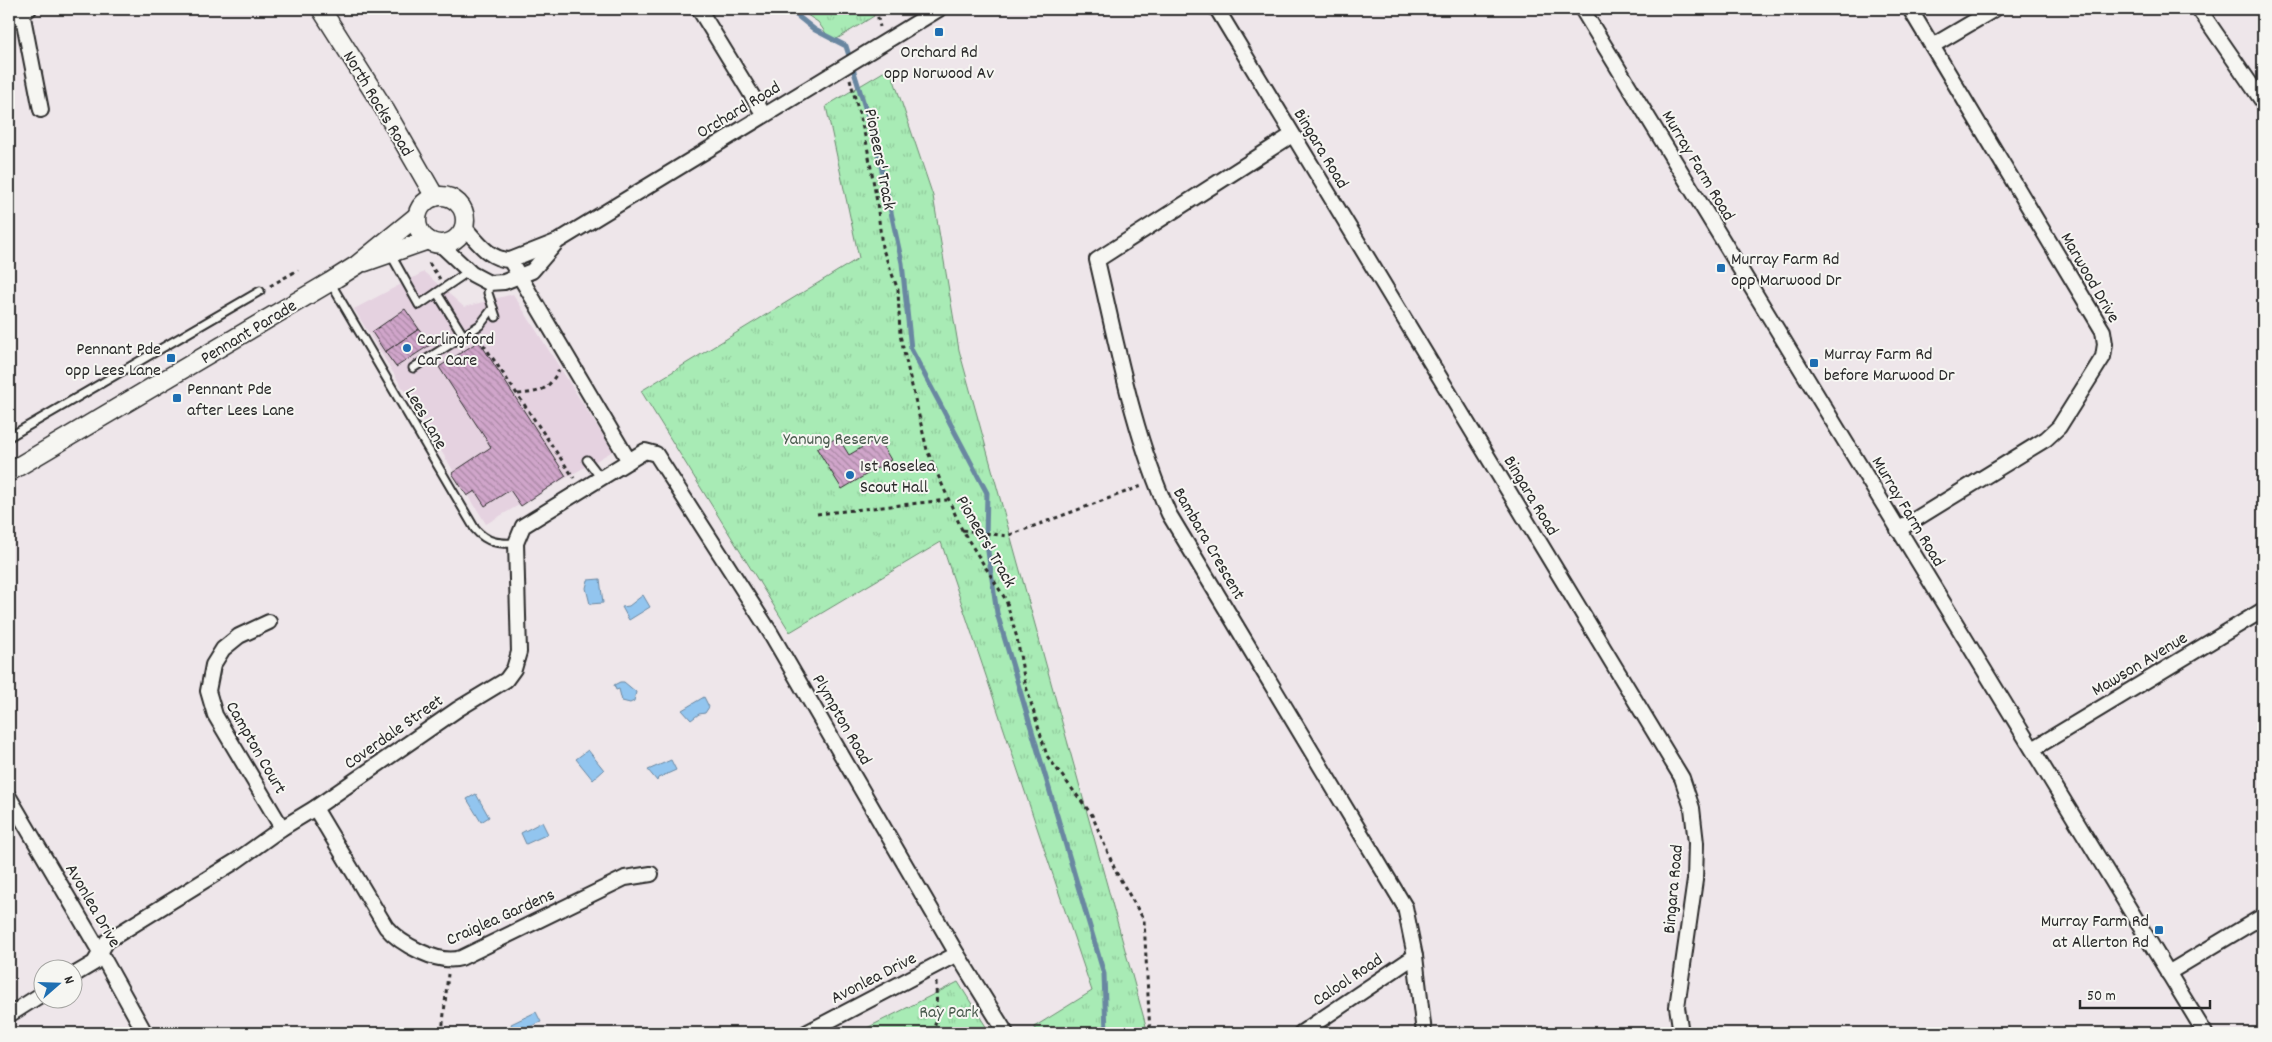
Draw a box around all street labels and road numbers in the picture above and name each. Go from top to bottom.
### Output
street label: North Rocks Road [335,47,418,162]
street label: Orchard Road [693,76,786,146]
street label: Bingara Road [1286,105,1354,194]
street label: Murray Farm Road [1654,106,1740,226]
street label: Pioneers' Track [856,107,901,212]
street label: Marwood Drive [2053,228,2125,328]
street label: Pennant Parade [196,294,302,372]
street label: Lees Lane [397,384,452,455]
street label: Bingara Road [1496,452,1564,541]
street label: Murray Farm Road [1864,452,1950,572]
street label: Bambara Crescent [1166,483,1250,605]
street label: Pioneers' Track [948,492,1021,593]
street label: Mawson Avenue [2088,627,2193,704]
street label: Plympton Road [805,670,877,770]
street label: Coverdale Street [340,689,449,777]
street label: Campton Court [218,697,292,799]
street label: Bingara Road [1658,844,1691,935]
street label: Avonlea Drive [58,860,126,953]
street label: Craiglea Gardens [443,883,559,953]
street label: Avonlea Drive [827,947,921,1012]
street label: Calool Road [1308,948,1388,1014]

